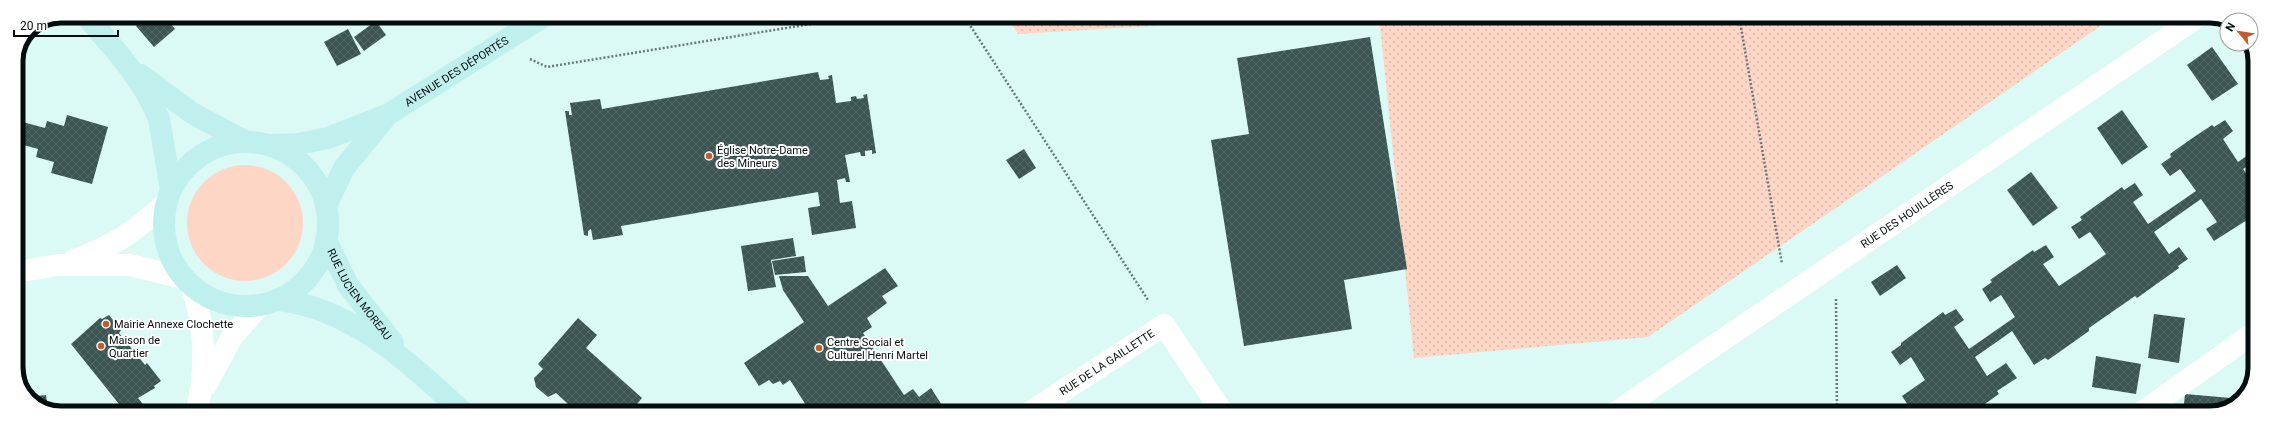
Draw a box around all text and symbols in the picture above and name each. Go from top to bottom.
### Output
scale bar [14,12,118,38]
north arrow [2219,12,2259,52]
text: 20 m [20,19,47,33]
text: N [2223,20,2238,34]
street label: AVENUE DES DÉPORTÉS [402,34,512,109]
place label: Église Notre-Dame des Mineurs [717,144,808,170]
marker: Église Notre-Dame des Mineurs [704,151,714,161]
street label: RUE DES HOUILLÈRES [1859,179,1956,251]
street label: RUE LUCIEN MOREAU [324,247,394,343]
place label: Mairie Annexe Clochette [114,318,233,331]
marker: Mairie Annexe Clochette [101,319,111,329]
street label: RUE DE LA GAILLETTE [1057,327,1157,398]
place label: Maison de Quartier [109,334,160,360]
place label: Centre Social et Culturel Henri Martel [827,336,928,362]
marker: Maison de Quartier [96,341,106,351]
marker: Centre Social et Culturel Henri Martel [814,343,824,353]

